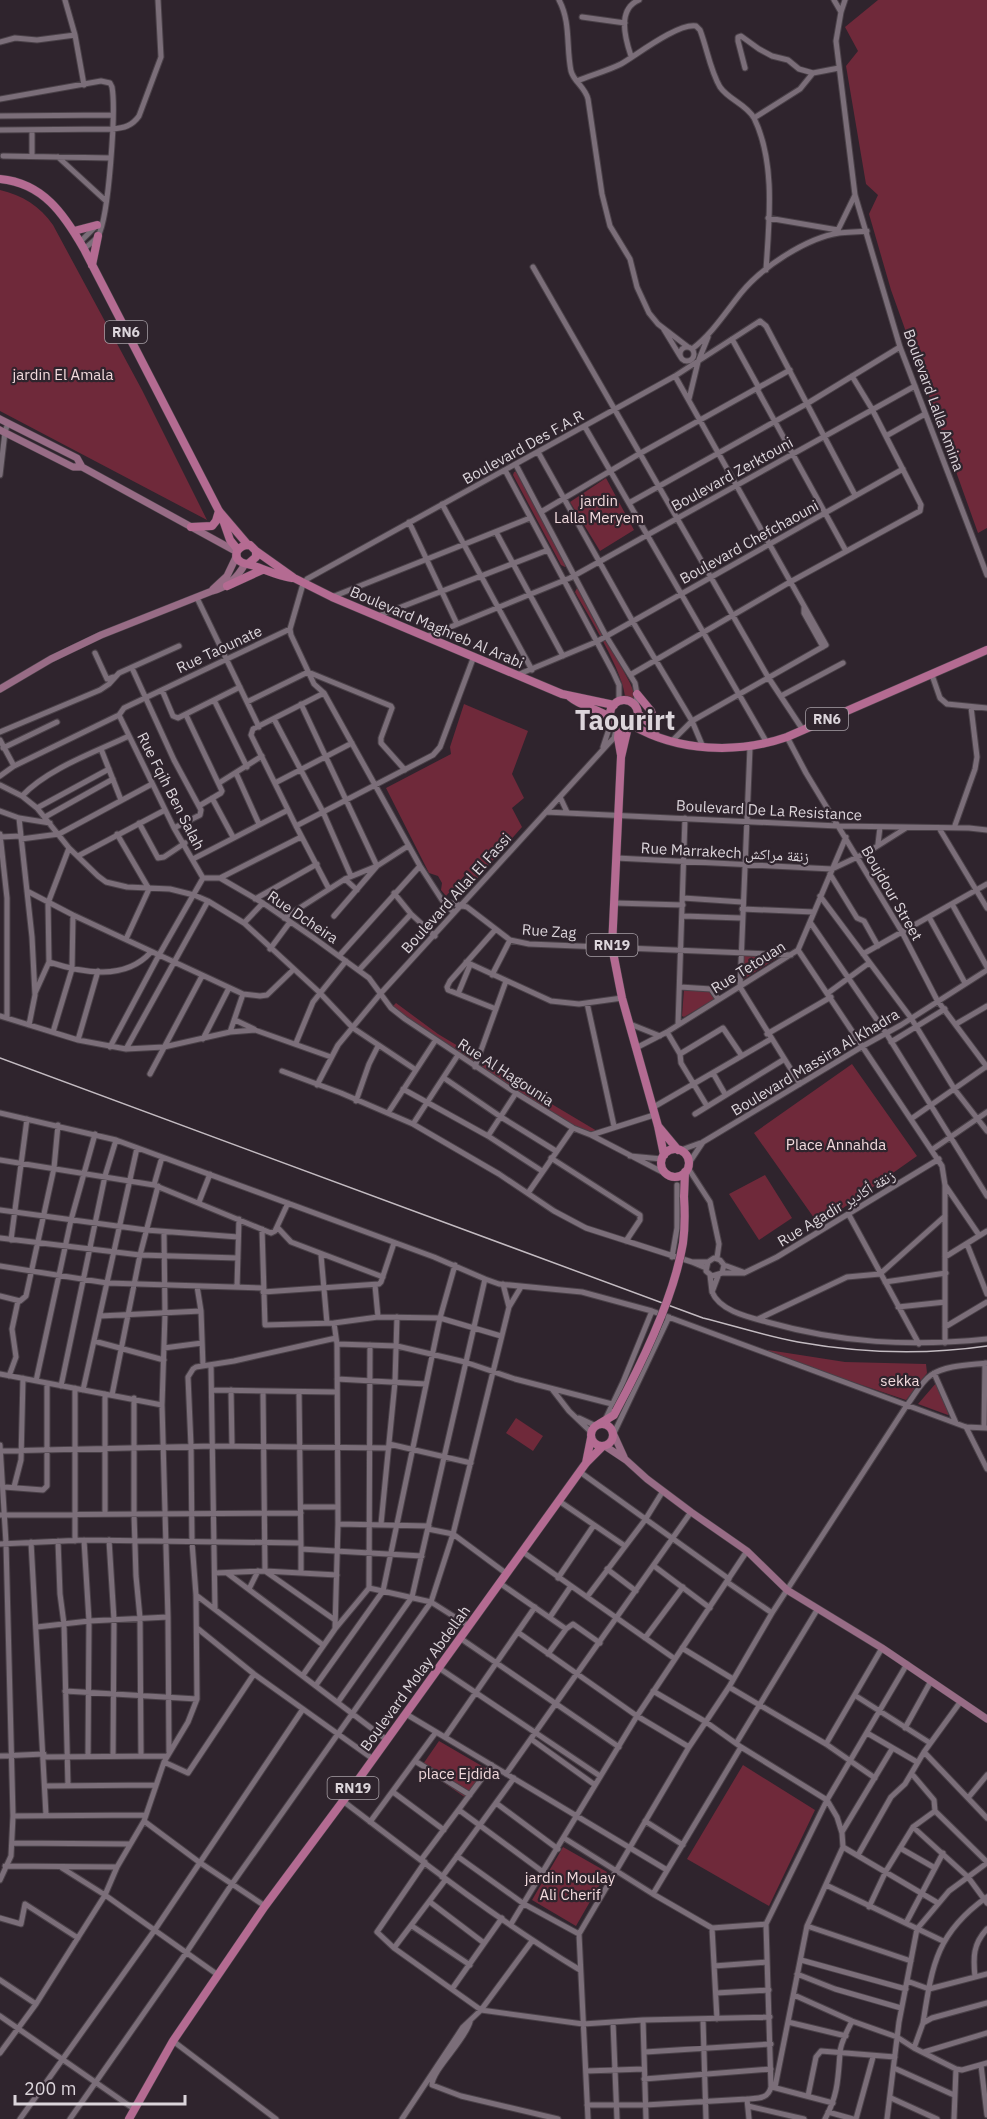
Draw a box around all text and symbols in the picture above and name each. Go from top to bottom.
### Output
road number: RN6 [105,321,147,343]
street label: Boulevard Lalla Amina [899,326,969,474]
park label: jardin El Amala [13,365,113,384]
street label: Boulevard Des F.A.R [459,406,587,488]
street label: Boulevard Zerktouni [668,433,796,515]
park label: jardin Lalla Meryem [554,491,644,527]
street label: Boulevard Chefchaouni [676,496,822,588]
street label: Boulevard Maghreb Al Arabi [347,582,527,672]
street label: Rue Taounate [173,621,265,677]
district label: Taourirt [575,702,675,737]
road number: RN6 [806,708,848,730]
street label: Rue Fqih Ben Salah [133,729,209,853]
street label: Boulevard De La Resistance [676,796,862,824]
street label: Boulevard Allal El Fassi [397,829,515,957]
street label: Rue Marrakech زنقة مراكش [640,838,810,867]
street label: Boujdour Street [857,842,927,944]
street label: Rue Dcheira [264,886,342,948]
street label: Rue Zag [521,920,577,942]
road number: RN19 [586,934,638,956]
street label: Rue Tetouan [707,937,789,997]
street label: Boulevard Massira Al Khadra [728,1004,902,1120]
street label: Rue Al Hagounia [454,1034,558,1110]
park label: Place Annahda [786,1135,886,1154]
street label: Rue Agadir زنقة أكادير [774,1165,898,1251]
park label: sekka [880,1371,920,1390]
street label: Boulevard Molay Abdellah [356,1602,474,1754]
park label: place Ejdida [418,1764,500,1783]
road number: RN19 [328,1777,378,1799]
park label: jardin Moulay Ali Cherif [525,1868,616,1904]
scale bar [15,2068,184,2106]
text: 200 m [24,2077,76,2100]

